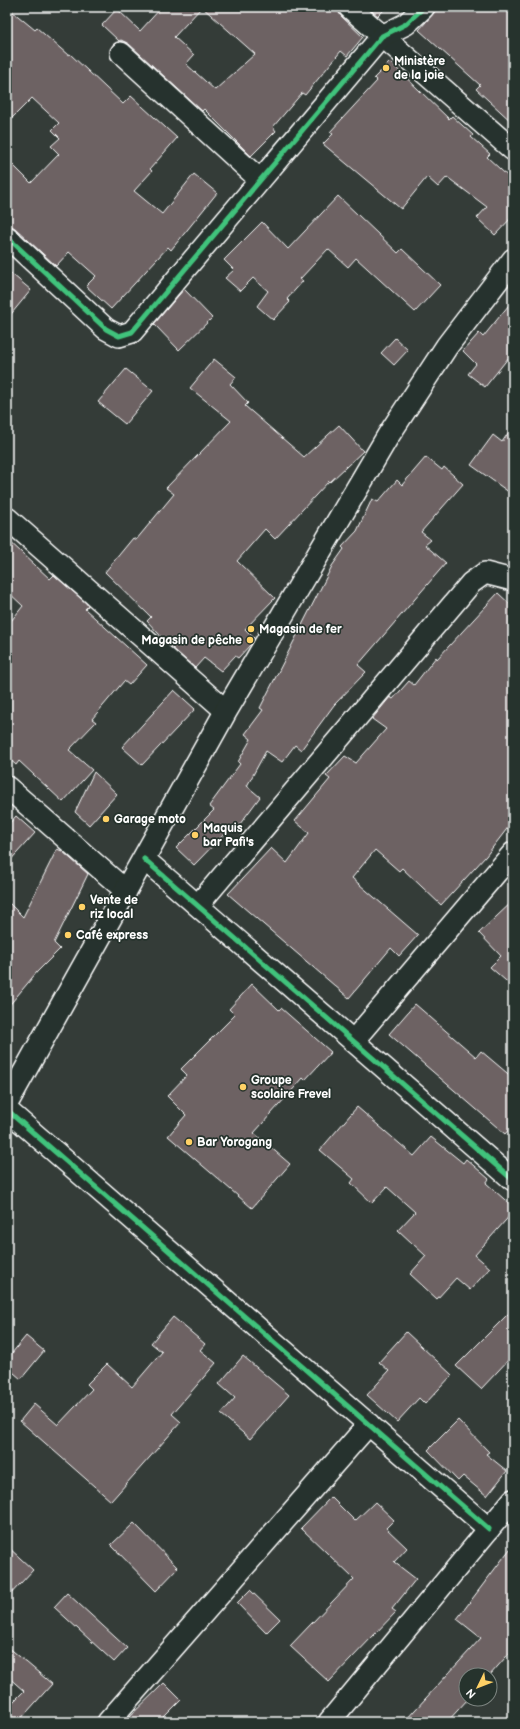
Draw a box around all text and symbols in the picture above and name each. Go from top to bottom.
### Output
place label: Ministère de la joie [394,54,445,83]
marker: Ministère de la joie [381,63,391,73]
place label: Magasin de fer [259,622,342,637]
marker: Magasin de fer [246,624,256,634]
place label: Magasin de pêche [141,633,242,648]
marker: Magasin de pêche [245,635,255,645]
place label: Garage moto [114,812,186,827]
marker: Garage moto [101,814,111,824]
place label: Maquis bar Pafi's [203,821,254,850]
marker: Maquis bar Pafi's [190,830,200,840]
place label: Vente de riz local [90,893,138,922]
marker: Vente de riz local [77,902,87,912]
place label: Café express [76,928,148,943]
marker: Café express [63,930,73,940]
place label: Groupe scolaire Frevel [251,1073,331,1102]
marker: Groupe scolaire Frevel [238,1082,248,1092]
place label: Bar Yorogang [197,1135,272,1150]
marker: Bar Yorogang [184,1137,194,1147]
north arrow [458,1667,498,1707]
text: N [463,1686,479,1701]

